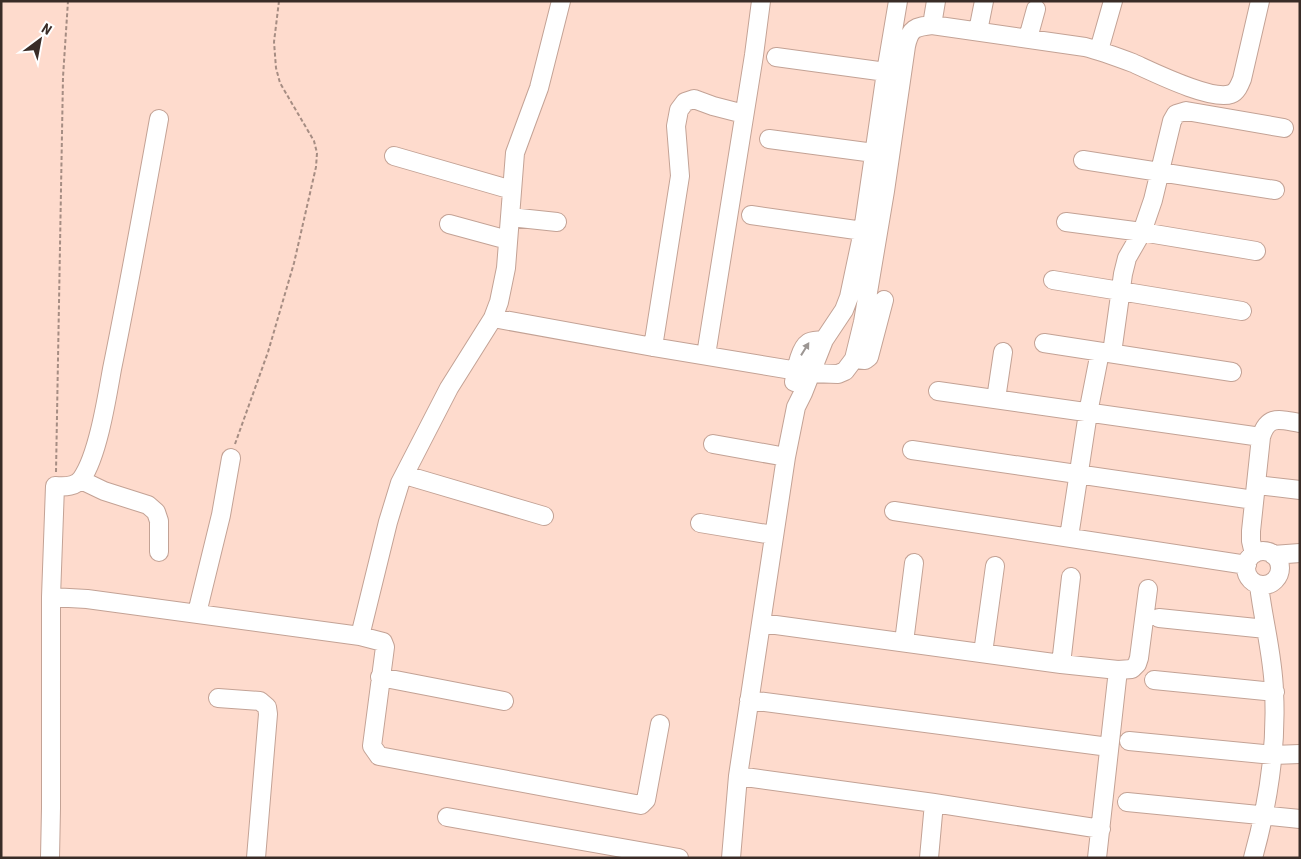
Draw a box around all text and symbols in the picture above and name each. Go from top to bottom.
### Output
north arrow [15,15,65,65]
text: N [39,20,55,38]
one-way arrow [800,342,809,356]

